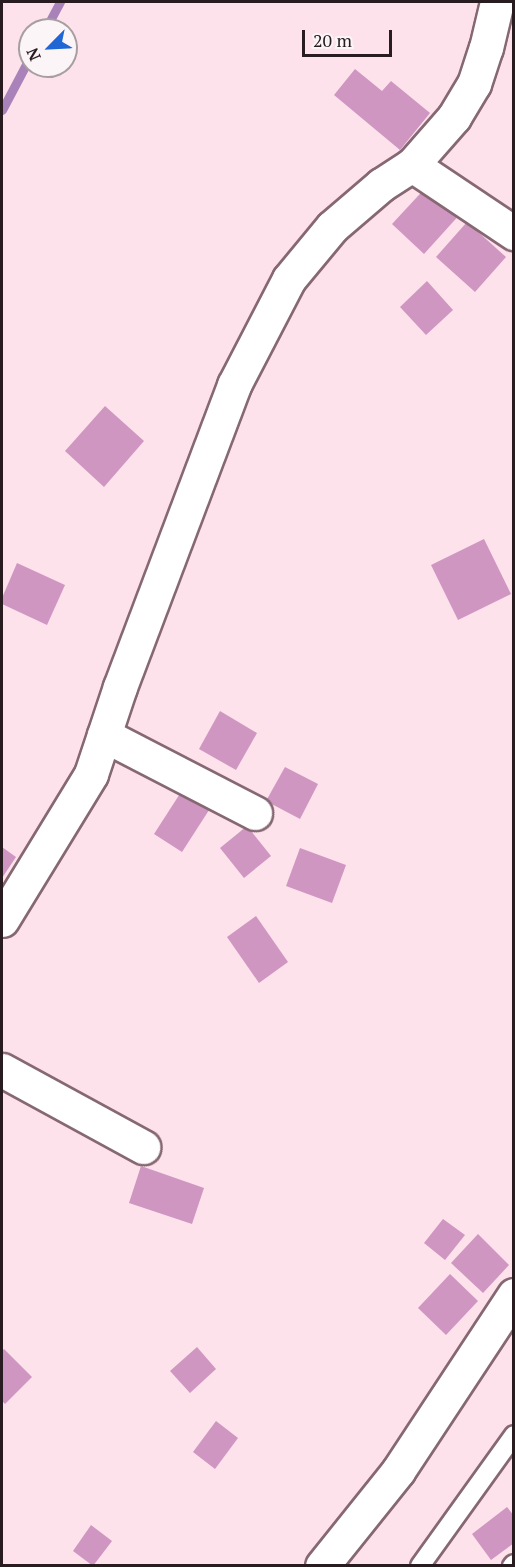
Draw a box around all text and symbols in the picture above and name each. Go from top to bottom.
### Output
north arrow [18,18,78,78]
scale bar [305,18,395,56]
text: 20 m [313,28,352,52]
text: N [21,44,46,65]

